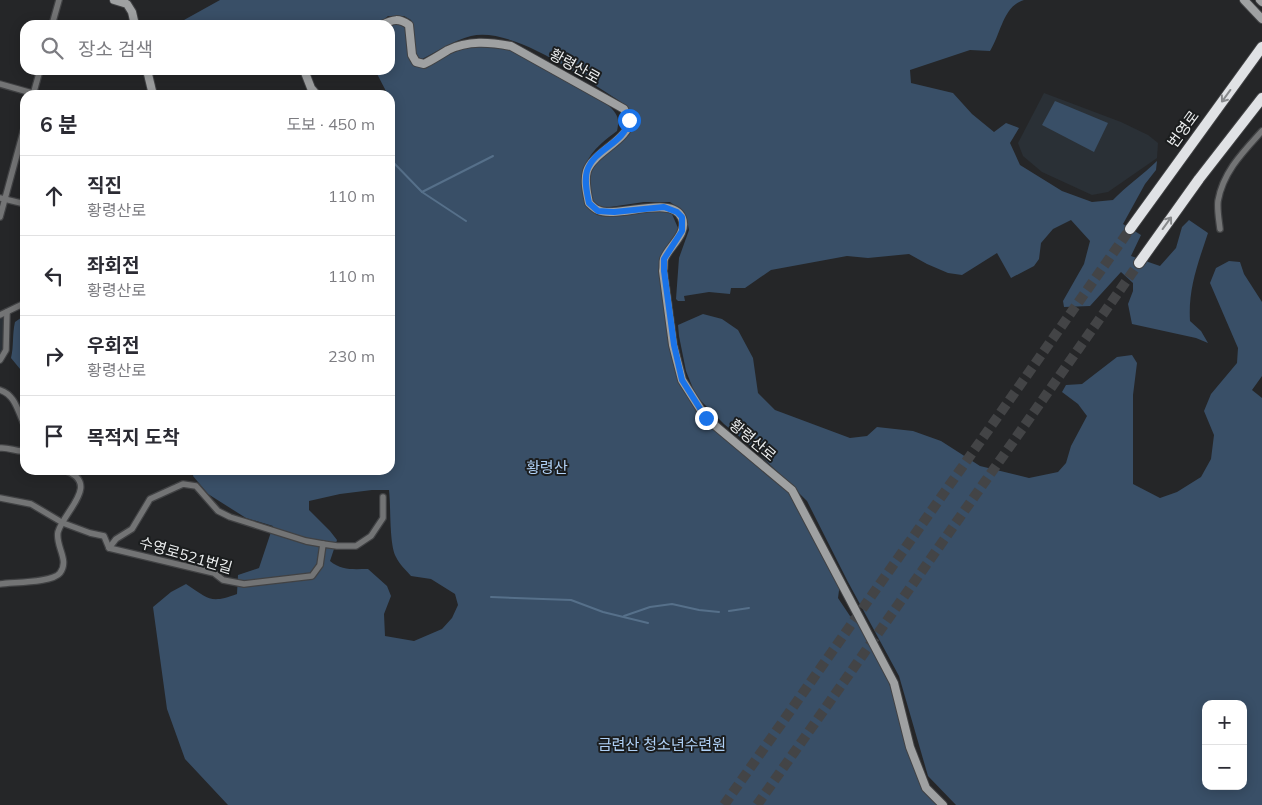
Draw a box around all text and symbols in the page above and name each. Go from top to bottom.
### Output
search box [20,20,395,75]
icon: search [38,34,66,62]
text: 장소 검색 [78,37,153,61]
street label: 황령산로 [546,44,604,88]
one-way arrow [1221,89,1231,103]
street label: 번영로 [1163,107,1203,151]
route start [618,109,641,132]
text: 6 분 [40,111,78,137]
text: 도보 · 450 m [286,114,375,134]
text: 직진 [87,173,122,197]
icon: ahead [40,182,68,210]
text: 110 m [328,186,375,206]
text: 황령산로 [87,200,146,220]
one-way arrow [1162,216,1172,230]
text: 좌회전 [87,253,139,277]
icon: left [40,262,68,290]
text: 110 m [328,266,375,286]
text: 황령산로 [87,280,146,300]
text: 우회전 [87,333,139,357]
icon: right [40,342,68,370]
text: 230 m [328,346,375,366]
text: 황령산로 [87,360,146,380]
route end [695,407,718,430]
street label: 황령산로 [726,415,780,465]
icon: arrive [40,422,68,450]
text: 목적지 도착 [87,425,180,449]
park label: 황령산 [526,458,568,477]
street label: 수영로521번길 [137,533,235,577]
map controls [1202,700,1247,790]
button: + [1202,700,1247,745]
park label: 금련산 청소년수련원 [598,735,726,754]
button: − [1202,745,1247,790]

